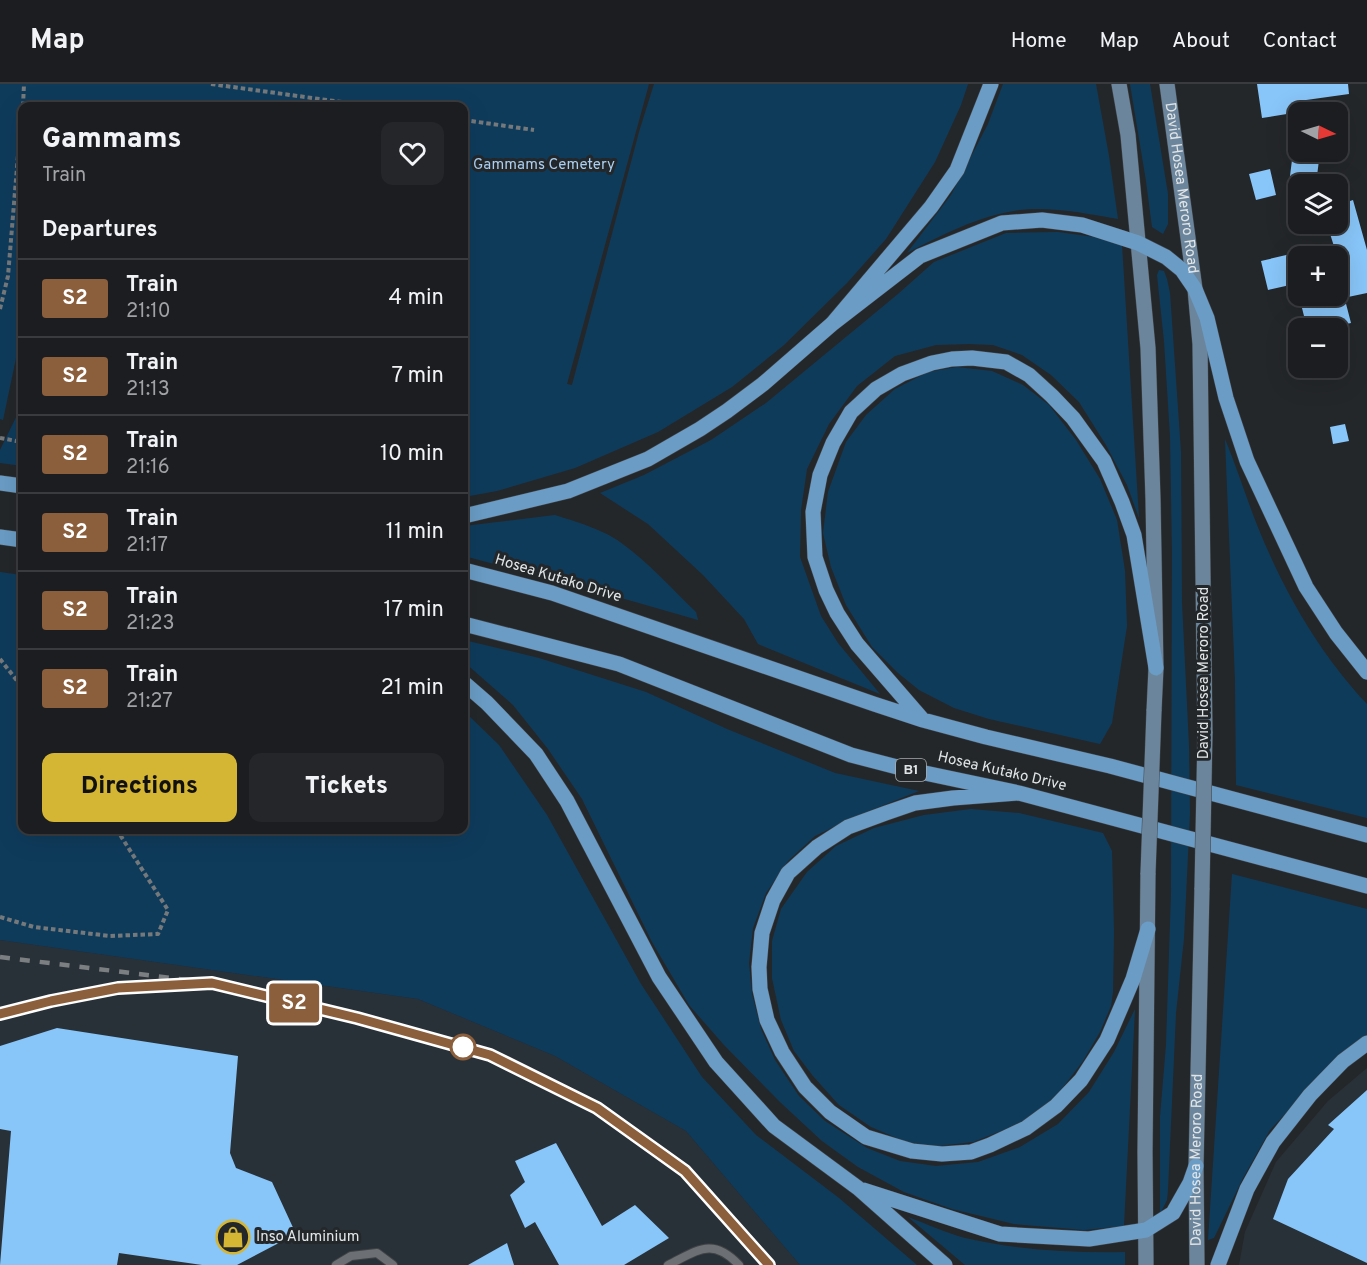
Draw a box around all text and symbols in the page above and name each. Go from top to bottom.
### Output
text: Map [30,23,85,59]
text: Home [1011,28,1067,55]
text: Map [1100,28,1139,55]
text: About [1172,28,1230,55]
text: Contact [1263,28,1337,55]
street label: David Hosea Meroro Road [1160,101,1202,275]
north arrow [1288,102,1348,162]
map controls [1288,102,1348,378]
text: Gammams [42,122,181,158]
button: heart [381,122,444,185]
park label: Gammams Cemetery [473,156,615,175]
text: Train [42,163,86,189]
button: layers [1288,174,1348,234]
text: Departures [42,217,158,244]
button: + [1288,246,1348,306]
text: Train [126,272,178,299]
text: S2 [62,285,88,312]
text: 4 min [389,285,444,312]
text: 21:10 [126,299,171,325]
button: − [1288,318,1348,378]
text: Train [126,350,178,377]
text: S2 [62,363,88,390]
text: 7 min [392,363,444,390]
text: 21:13 [126,377,170,403]
text: Train [126,428,178,455]
text: S2 [62,441,88,468]
text: 10 min [380,441,444,468]
text: 21:16 [126,455,170,481]
text: Train [126,506,178,533]
text: S2 [62,519,88,546]
text: 11 min [386,519,444,546]
text: 21:17 [126,533,168,559]
street label: Hosea Kutako Drive [492,551,624,607]
text: Train [126,584,178,611]
street label: David Hosea Meroro Road [1195,587,1214,759]
text: S2 [62,597,88,624]
text: 17 min [384,597,444,624]
text: 21:23 [126,611,174,637]
text: Train [126,662,178,689]
text: S2 [62,675,88,702]
text: 21 min [381,675,444,702]
text: 21:27 [126,689,173,715]
street label: Hosea Kutako Drive [936,748,1068,796]
button: Directions [42,753,237,822]
button: Tickets [249,753,444,822]
road number: B1 [896,759,926,781]
line badge: S2 [267,984,321,1022]
text: S2 [281,990,307,1017]
unlabelled marker [450,1034,476,1060]
street label: David Hosea Meroro Road [1186,1074,1207,1246]
shop icon: Inso Aluminium [215,1219,251,1255]
place label: Inso Aluminium [256,1228,360,1247]

